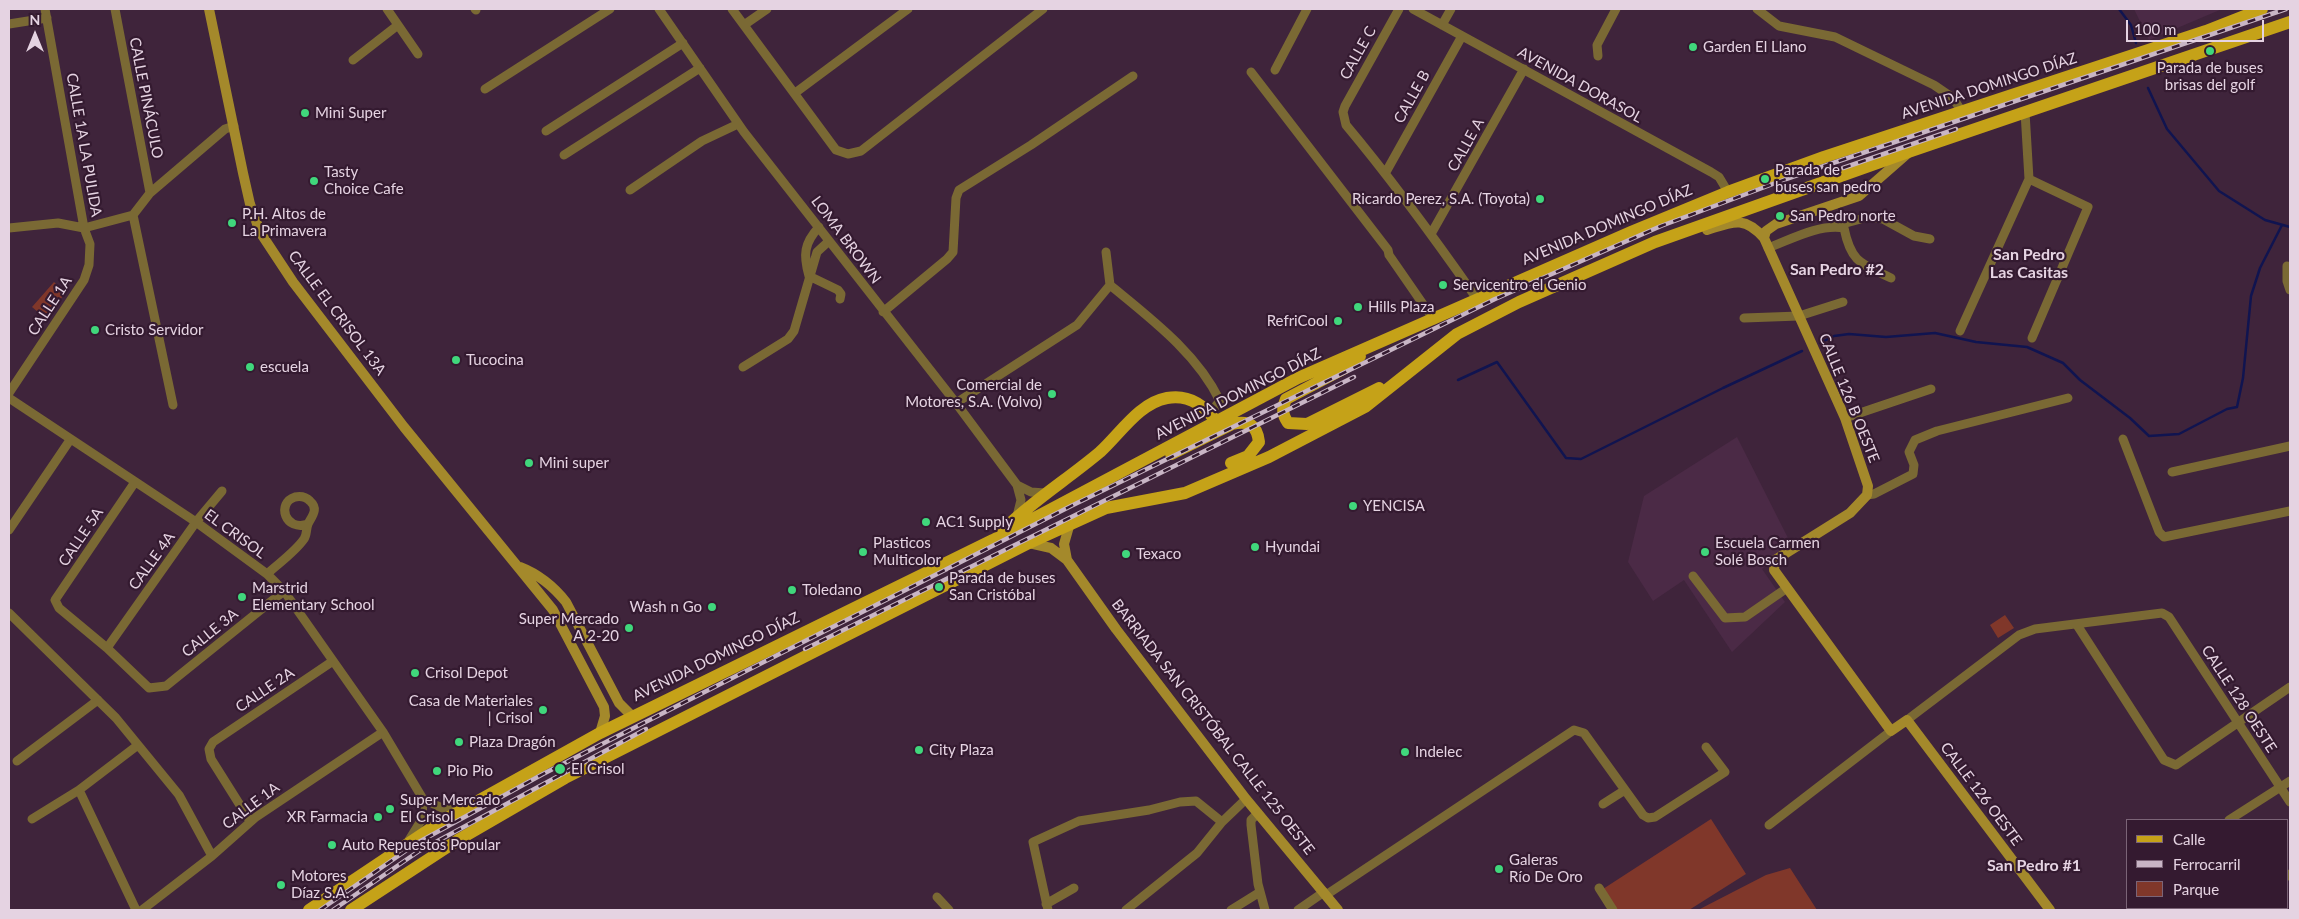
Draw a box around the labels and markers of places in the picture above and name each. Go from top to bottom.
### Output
place label: Garden El Llano [1703,38,1807,56]
marker: Garden El Llano [1687,41,1699,53]
marker: Parada de buses brisas del golf [2204,45,2216,57]
place label: Parada de buses brisas del golf [2157,59,2263,94]
place label: Mini Super [315,104,386,122]
marker: Mini Super [299,107,311,119]
place label: Parada de buses san pedro [1775,161,1881,196]
place label: Tasty Choice Cafe [324,163,404,198]
marker: Parada de buses san pedro [1759,173,1771,185]
marker: Tasty Choice Cafe [308,175,320,187]
place label: Ricardo Perez, S.A. (Toyota) [1352,190,1530,208]
marker: Ricardo Perez, S.A. (Toyota) [1534,193,1546,205]
place label: P.H. Altos de La Primavera [242,205,327,240]
place label: San Pedro norte [1790,207,1896,225]
marker: San Pedro norte [1774,210,1786,222]
marker: P.H. Altos de La Primavera [226,217,238,229]
place label: Servicentro el Genio [1453,276,1586,294]
marker: Servicentro el Genio [1437,279,1449,291]
place label: Hills Plaza [1368,298,1435,316]
marker: Hills Plaza [1352,301,1364,313]
place label: RefriCool [1267,312,1328,330]
marker: RefriCool [1332,315,1344,327]
place label: Cristo Servidor [105,321,203,339]
marker: Cristo Servidor [89,324,101,336]
place label: Tucocina [466,351,524,369]
marker: Tucocina [450,354,462,366]
place label: escuela [260,358,309,376]
marker: escuela [244,361,256,373]
place label: Comercial de Motores, S.A. (Volvo) [905,376,1042,411]
marker: Comercial de Motores, S.A. (Volvo) [1046,388,1058,400]
place label: Mini super [539,454,609,472]
marker: Mini super [523,457,535,469]
place label: YENCISA [1363,497,1425,515]
marker: YENCISA [1347,500,1359,512]
place label: AC1 Supply [936,513,1013,531]
marker: AC1 Supply [920,516,932,528]
place label: Plasticos Multicolor [873,534,941,569]
place label: Escuela Carmen Solé Bosch [1715,534,1820,569]
place label: Hyundai [1265,538,1320,556]
marker: Hyundai [1249,541,1261,553]
place label: Texaco [1136,545,1181,563]
marker: Plasticos Multicolor [857,546,869,558]
marker: Escuela Carmen Solé Bosch [1699,546,1711,558]
marker: Texaco [1120,548,1132,560]
place label: Parada de buses San Cristóbal [949,569,1056,604]
place label: Marstrid Elementary School [252,579,375,614]
place label: Toledano [802,581,862,599]
marker: Parada de buses San Cristóbal [933,581,945,593]
marker: Toledano [786,584,798,596]
marker: Marstrid Elementary School [236,591,248,603]
place label: Wash n Go [630,598,702,616]
marker: Wash n Go [706,601,718,613]
place label: Super Mercado A 2-20 [519,610,619,645]
marker: Super Mercado A 2-20 [623,622,635,634]
place label: Crisol Depot [425,664,508,682]
marker: Crisol Depot [409,667,421,679]
place label: Casa de Materiales | Crisol [409,692,533,727]
marker: Casa de Materiales | Crisol [537,704,549,716]
place label: Plaza Dragón [469,733,556,751]
marker: Plaza Dragón [453,736,465,748]
place label: City Plaza [929,741,994,759]
place label: Indelec [1415,743,1462,761]
marker: City Plaza [913,744,925,756]
marker: Indelec [1399,746,1411,758]
place label: El Crisol [571,760,625,778]
place label: Pio Pio [447,762,493,780]
marker: El Crisol [553,762,567,776]
marker: Pio Pio [431,765,443,777]
place label: Super Mercado El Crisol [400,791,500,826]
marker: Super Mercado El Crisol [384,803,396,815]
place label: XR Farmacia [287,808,368,826]
marker: XR Farmacia [372,811,384,823]
place label: Auto Repuestos Popular [342,836,501,854]
marker: Auto Repuestos Popular [326,839,338,851]
place label: Galeras Río De Oro [1509,851,1583,886]
marker: Galeras Río De Oro [1493,863,1505,875]
place label: Motores Díaz S.A. [291,867,349,902]
marker: Motores Díaz S.A. [275,879,287,891]

